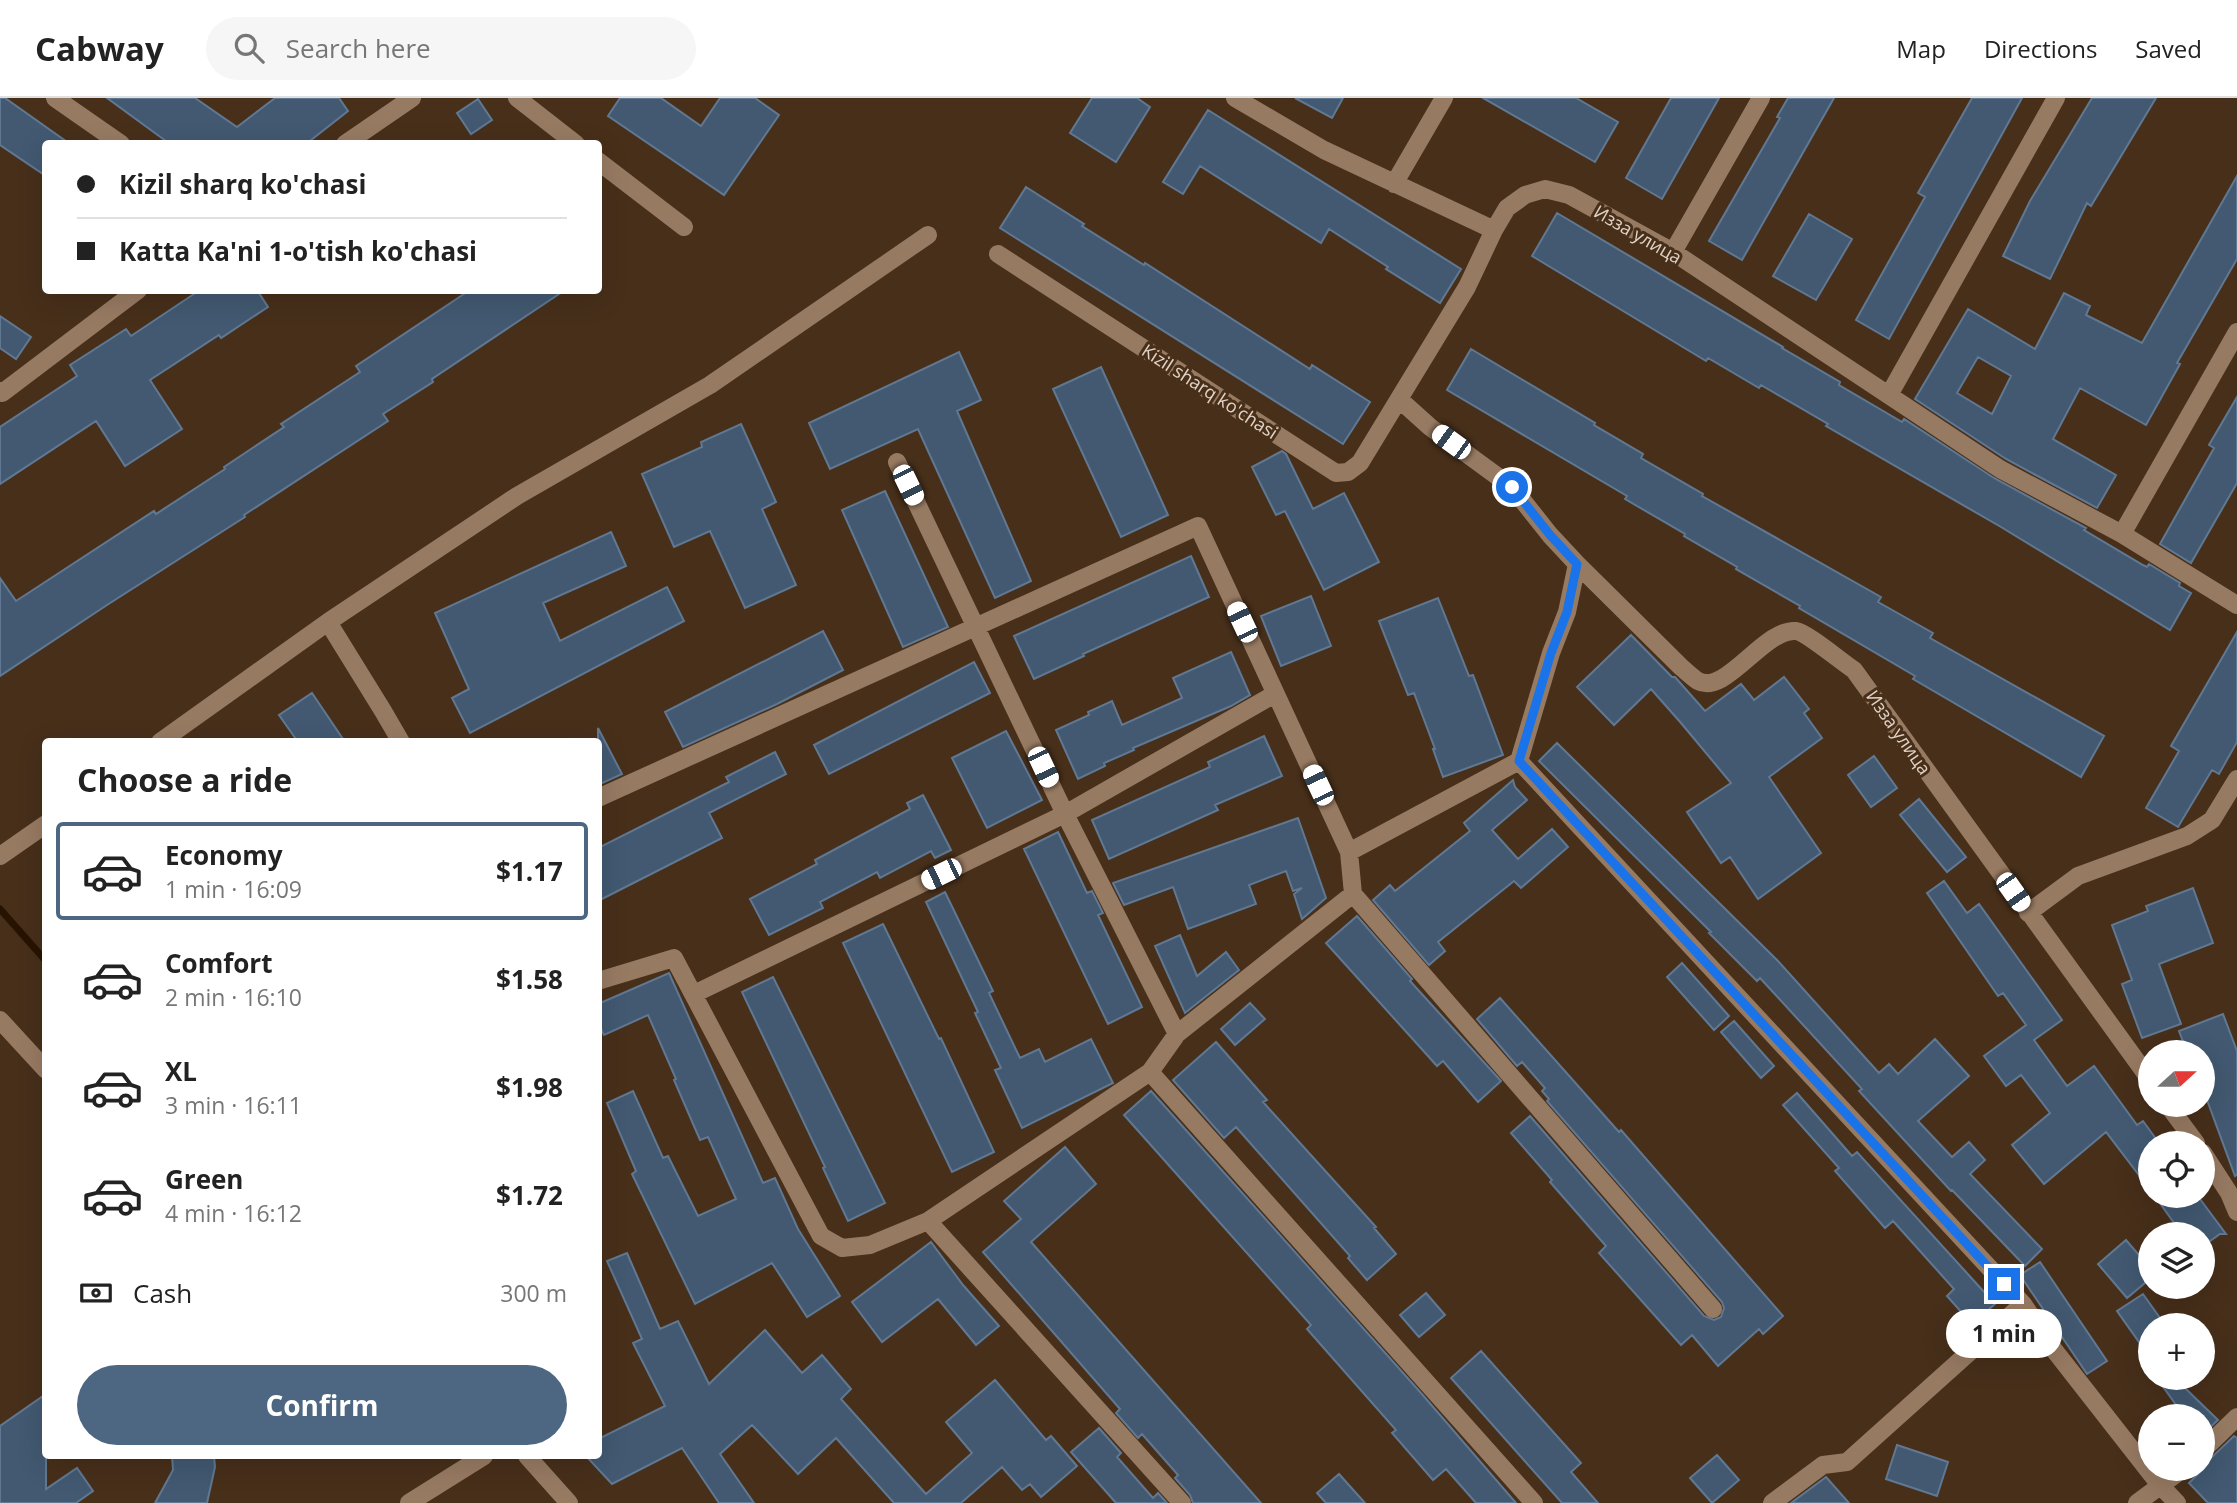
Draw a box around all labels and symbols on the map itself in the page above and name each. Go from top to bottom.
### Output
street label: Изза улица [1590,199,1686,269]
street label: Kizil sharq ko'chasi [1137,338,1283,444]
car [1428,421,1475,463]
car [890,462,927,508]
route start [1496,471,1528,503]
car [1224,599,1261,645]
street label: Изза улица [1861,685,1937,779]
car [1025,744,1062,790]
car [1300,762,1337,808]
car [918,855,965,893]
car [1993,869,2034,915]
north arrow [2138,1040,2216,1116]
route end [1988,1268,2020,1300]
callout: 1 min [1946,1308,2062,1358]

